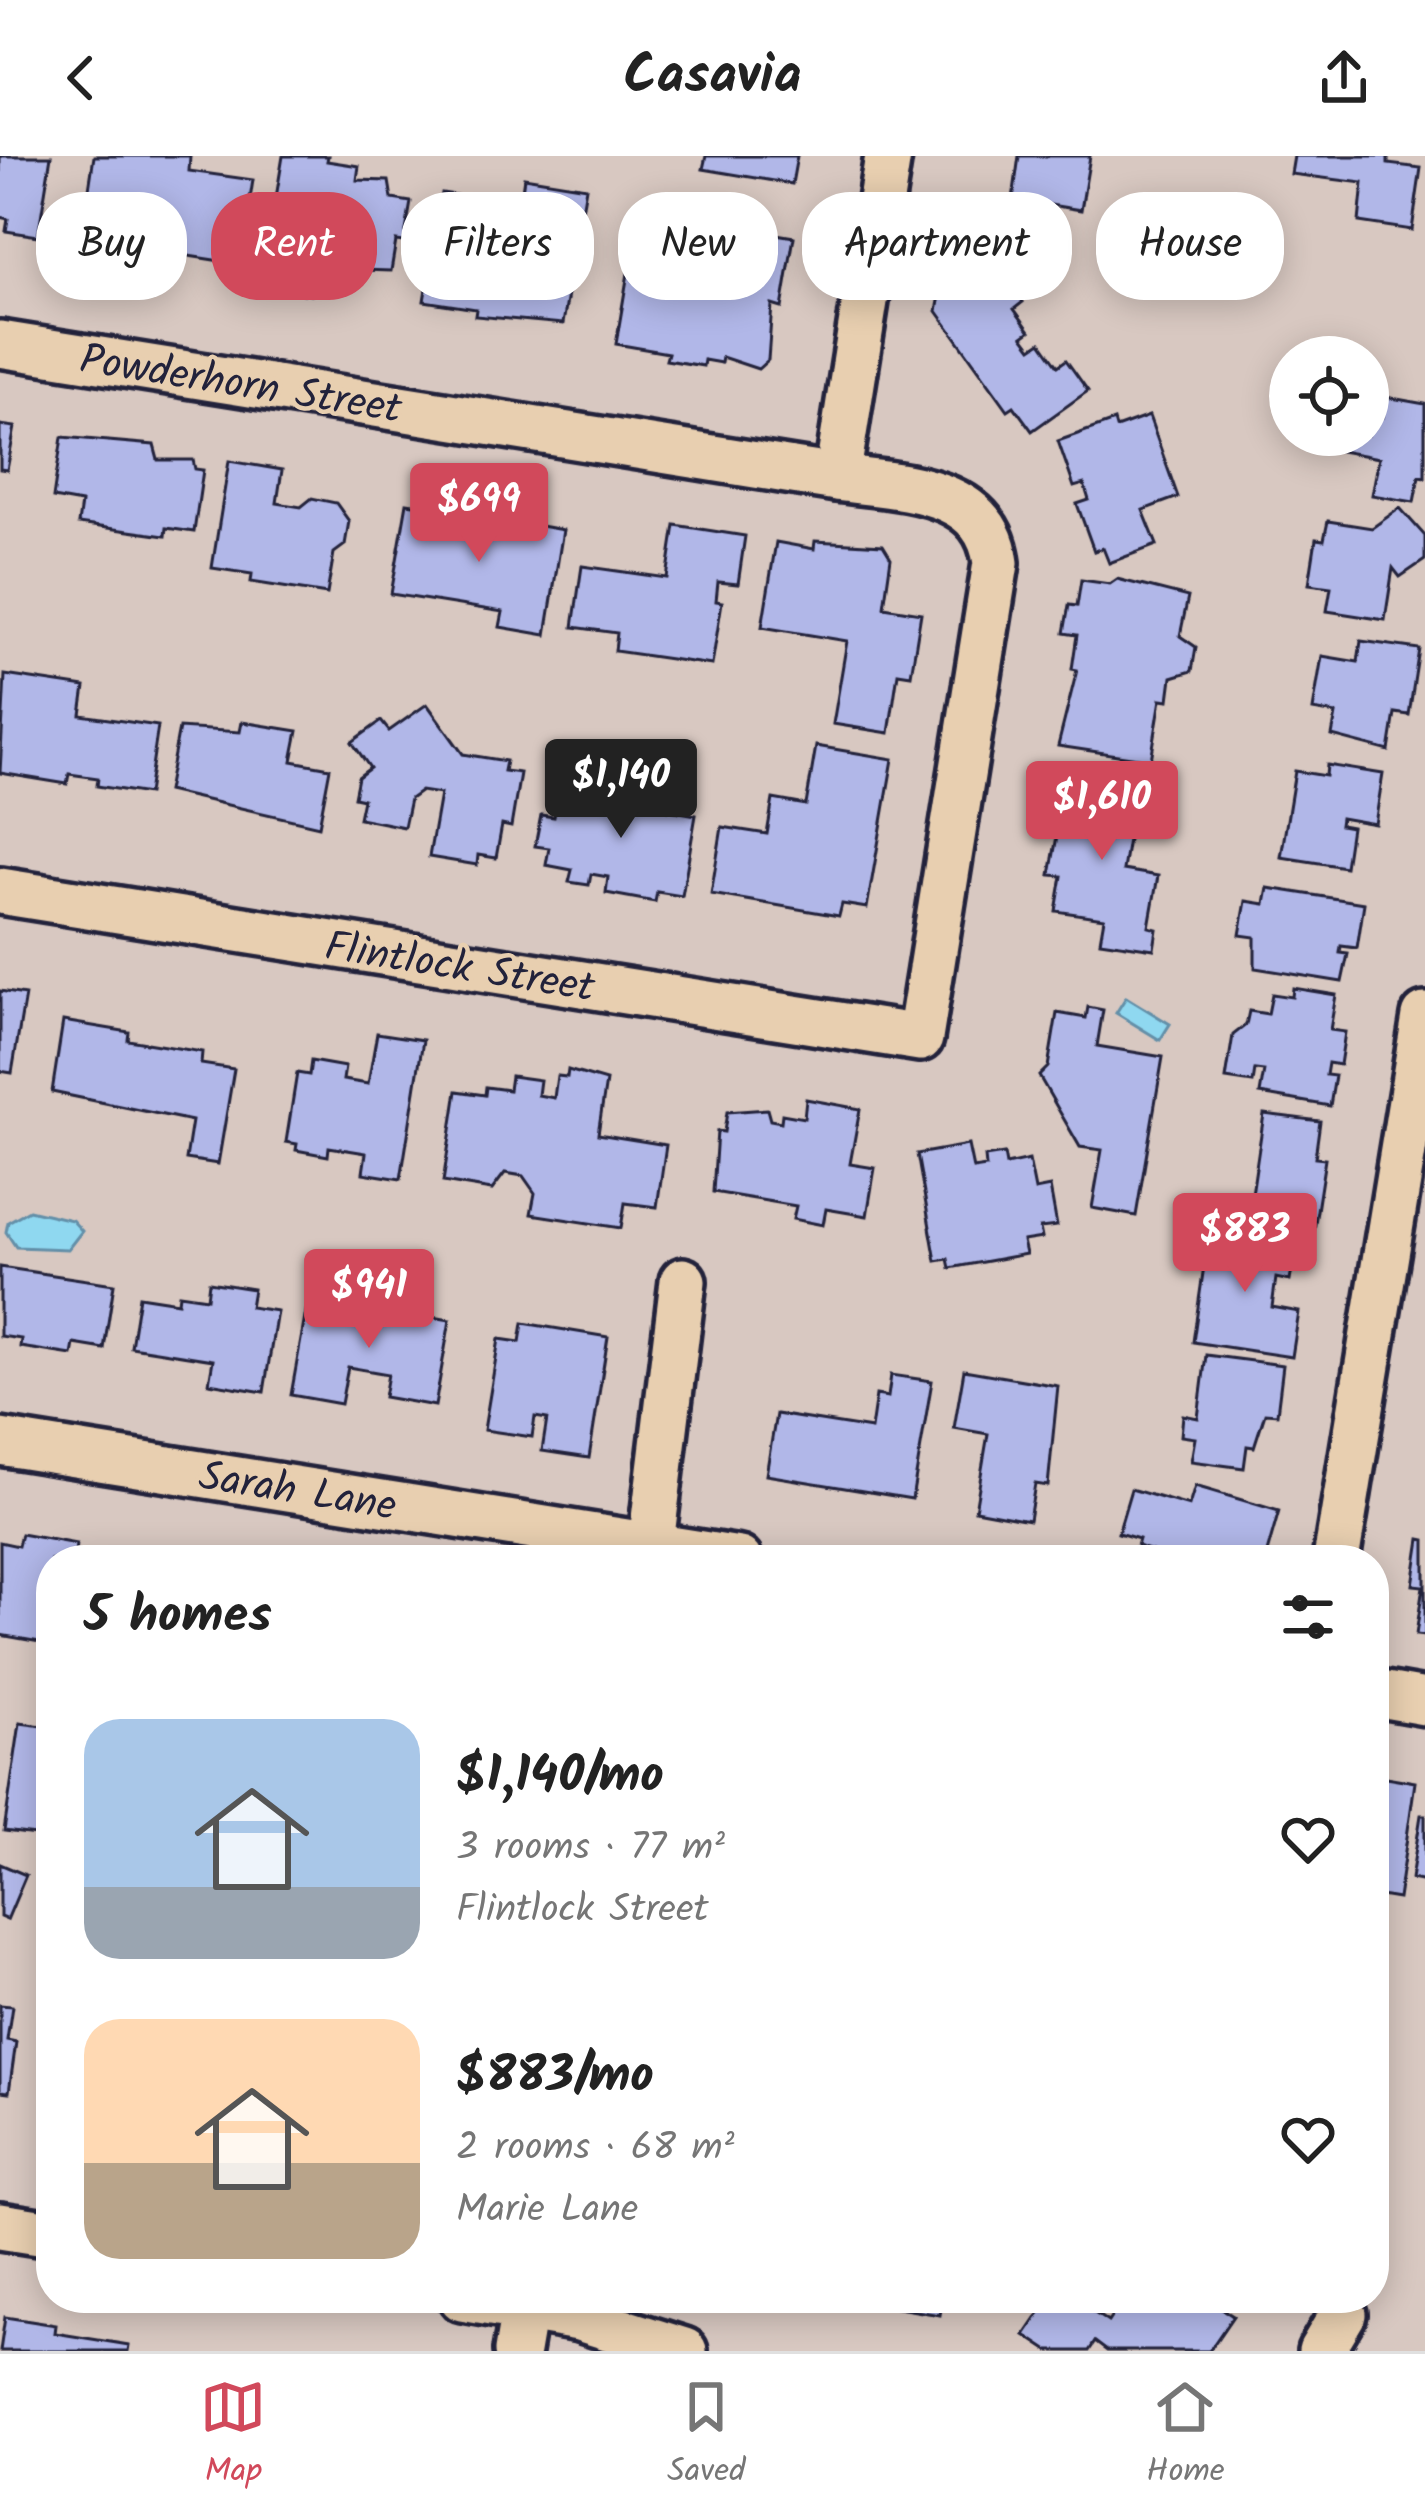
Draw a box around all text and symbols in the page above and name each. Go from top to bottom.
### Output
text: Casavia [624,35,801,121]
icon: back [48,45,114,111]
icon: share [1311,45,1377,111]
chip: Buy [36,192,187,300]
chip: Rent [211,192,377,300]
chip: Filters [401,192,594,300]
chip: New [618,192,778,300]
chip: Apartment [802,192,1072,300]
chip: House [1096,192,1284,300]
street label: Powderhorn Street [75,327,407,444]
map controls [1269,336,1389,456]
button: locate [1269,336,1389,456]
pin: $699 [408,463,550,565]
text: $699 [437,471,521,533]
pin: $1,140 [523,739,719,841]
text: $1,140 [572,747,670,809]
pin: $1,610 [1004,761,1200,863]
text: $1,610 [1053,769,1151,831]
street label: Flintlock Street [320,914,600,1023]
pin: $883 [1174,1193,1316,1295]
text: $883 [1200,1201,1290,1263]
pin: $941 [298,1249,440,1351]
text: $941 [331,1257,407,1319]
street label: Sarah Lane [194,1444,401,1541]
text: 5 homes [84,1577,272,1658]
icon: filters [1275,1584,1341,1650]
text: $1,140/mo [456,1737,664,1818]
icon: home [180,1767,324,1911]
icon: heart [1275,1806,1341,1872]
text: 3 rooms · 77 m² [456,1818,725,1880]
text: Flintlock Street [456,1880,709,1942]
text: $883/mo [456,2037,654,2118]
icon: home [180,2067,324,2211]
icon: heart [1275,2106,1341,2172]
text: 2 rooms · 68 m² [456,2118,735,2180]
text: Marie Lane [456,2180,638,2242]
tab: Map [200,2374,266,2499]
tab: Saved [667,2374,746,2499]
tab: Home [1146,2374,1225,2499]

